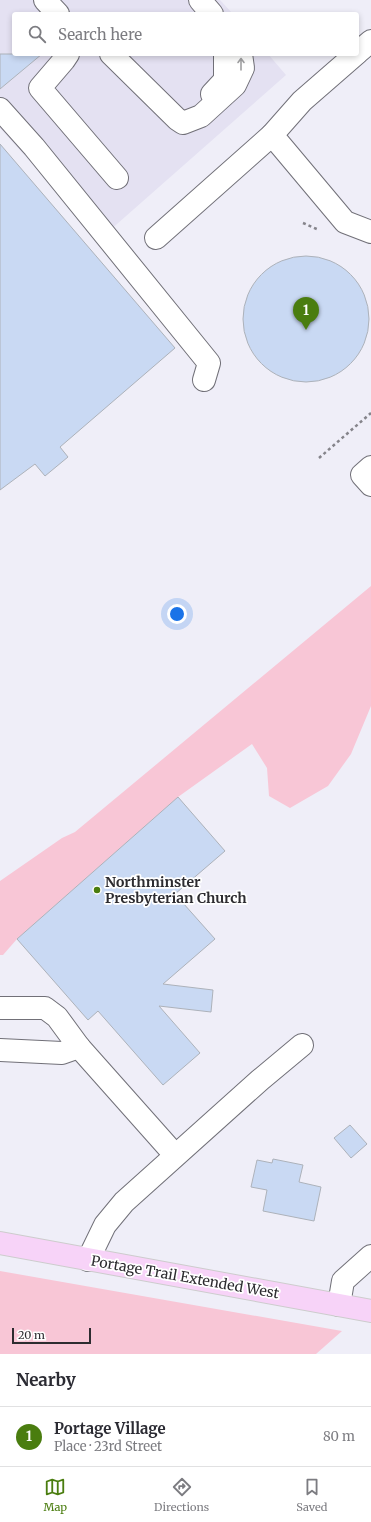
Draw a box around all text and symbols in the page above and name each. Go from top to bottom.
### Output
search box [12,12,359,56]
icon: search [26,23,48,45]
text: Search here [58,25,142,44]
one-way arrow [237,58,245,71]
pin: 1 [293,297,319,330]
your location [167,604,187,624]
place label: Northminster Presbyterian Church [105,873,247,907]
marker: Northminster Presbyterian Church [92,885,102,895]
street label: Portage Trail Extended West [89,1252,281,1303]
scale bar [12,1326,91,1345]
text: 20 m [18,1328,45,1342]
text: Nearby [16,1369,76,1391]
text: Portage Village [54,1419,166,1438]
text: 1 [26,1428,32,1445]
text: 80 m [323,1428,355,1445]
text: Place · 23rd Street [54,1438,162,1455]
tab: Map [44,1476,67,1514]
tab: Directions [154,1476,209,1514]
tab: Saved [296,1476,327,1514]

